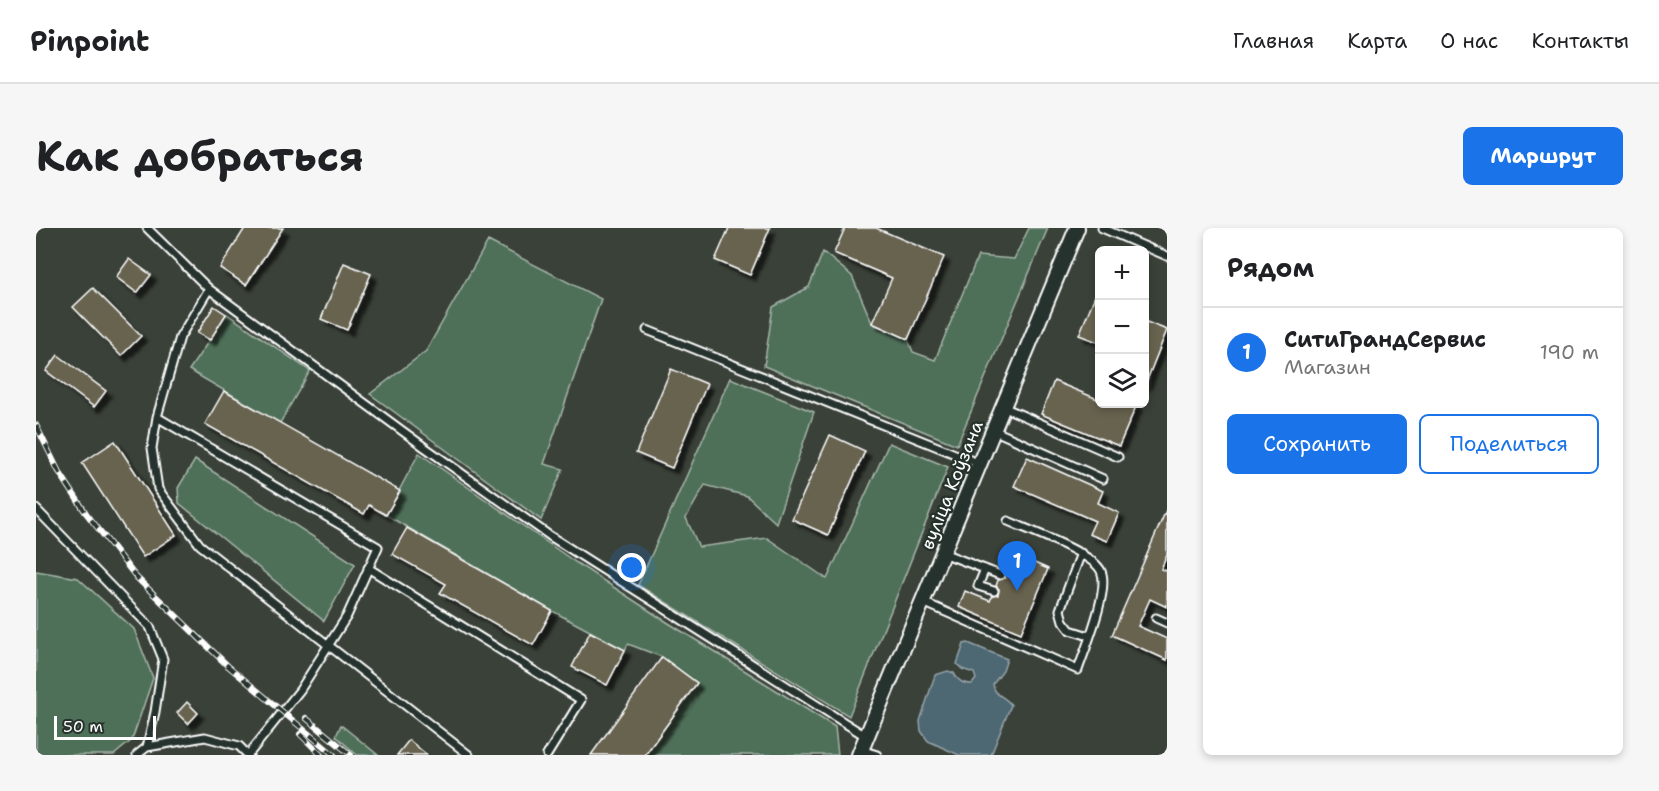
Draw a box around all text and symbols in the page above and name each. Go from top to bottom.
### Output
text: Pinpoint [30,22,149,60]
text: Главная [1233,27,1314,55]
text: Карта [1347,27,1407,55]
text: О нас [1440,27,1498,55]
text: Контакты [1531,27,1629,55]
button: Маршрут [1463,127,1623,185]
text: Как добраться [36,128,364,184]
map controls [1095,246,1149,408]
button: + [1095,246,1149,300]
text: Рядом [1227,250,1314,285]
button: − [1095,300,1149,354]
text: СитиГрандСервис [1284,325,1486,354]
text: 1 [1242,339,1251,365]
text: 190 m [1540,339,1599,365]
button: layers [1095,354,1149,408]
text: Магазин [1284,354,1371,380]
button: Сохранить [1227,414,1407,474]
button: Поделиться [1419,414,1599,474]
street label: вуліца Коўзана [915,417,989,553]
pin: 1 [998,542,1036,591]
your location [617,553,646,582]
scale bar [54,713,156,741]
text: 50 m [63,716,103,737]

